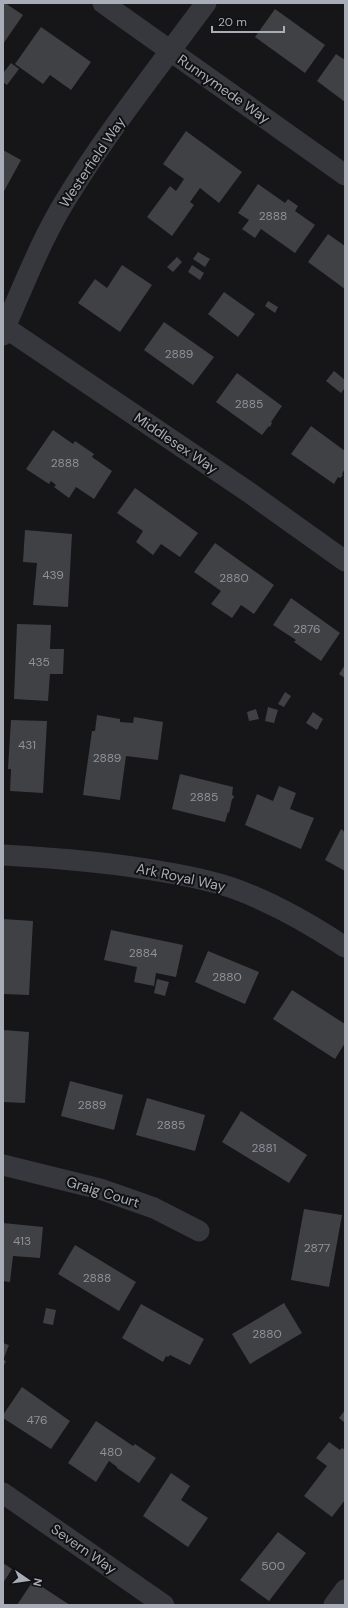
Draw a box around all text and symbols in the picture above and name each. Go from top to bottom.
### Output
scale bar [212,8,284,34]
text: 20 m [218,14,247,30]
street label: Runnymede Way [174,50,274,128]
street label: Westerfield Way [55,113,129,211]
house number: 2888 [259,208,287,224]
house number: 2889 [165,346,193,362]
house number: 2885 [235,396,263,412]
street label: Middlesex Way [131,408,221,478]
house number: 2888 [51,455,79,471]
house number: 439 [42,567,64,583]
house number: 2880 [219,570,249,586]
house number: 2876 [293,621,321,637]
house number: 435 [28,654,50,670]
house number: 431 [18,737,36,753]
house number: 2889 [93,750,121,766]
house number: 2885 [190,789,218,805]
street label: Ark Royal Way [135,859,227,895]
house number: 2884 [129,945,157,961]
house number: 2880 [212,969,242,985]
house number: 2889 [78,1097,106,1113]
house number: 2885 [157,1117,185,1133]
house number: 2881 [252,1140,276,1156]
street label: Graig Court [64,1172,142,1212]
house number: 413 [13,1233,31,1249]
house number: 2877 [304,1240,330,1256]
house number: 2888 [83,1270,111,1286]
house number: 2880 [252,1326,282,1342]
house number: 476 [27,1412,47,1428]
house number: 480 [100,1444,122,1460]
street label: Severn Way [48,1520,120,1578]
house number: 500 [261,1558,285,1574]
north arrow [8,1560,48,1600]
text: N [30,1577,45,1588]

